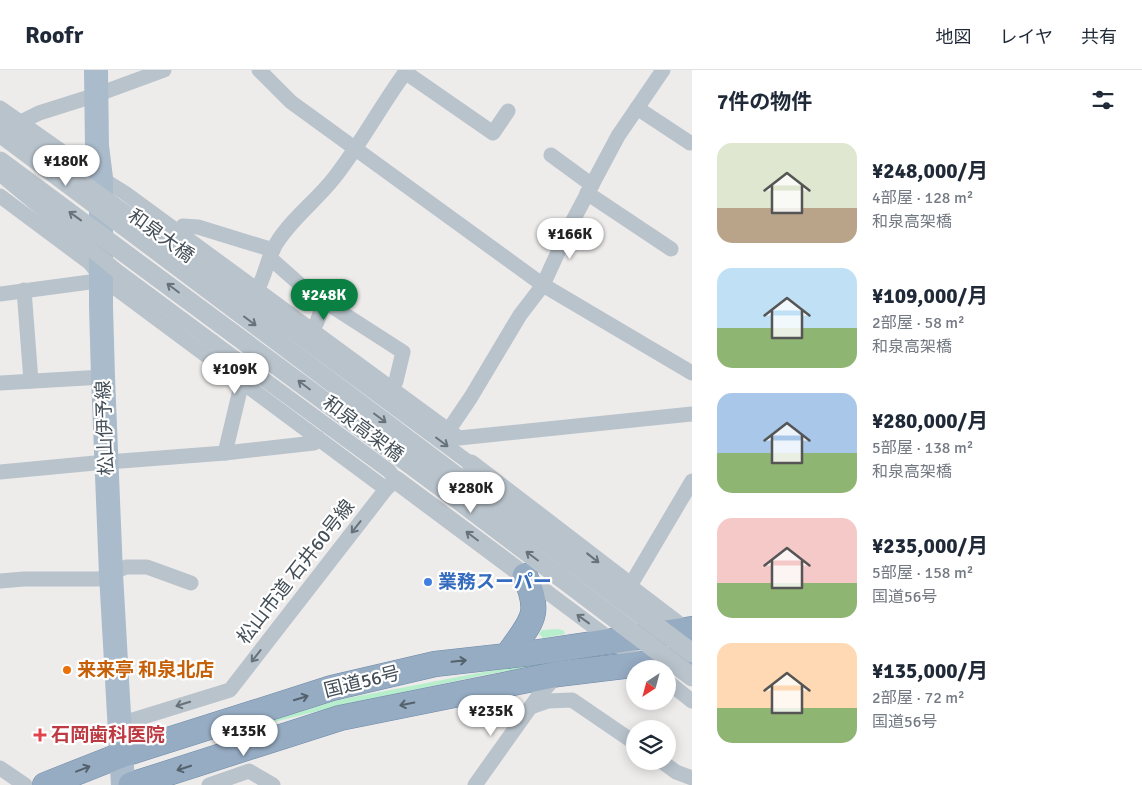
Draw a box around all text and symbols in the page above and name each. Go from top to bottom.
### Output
text: Roofr [25,20,83,50]
text: 地図 [936,26,972,48]
text: レイヤ [1000,26,1053,48]
text: 共有 [1081,26,1117,48]
icon: filters [1089,86,1117,114]
text: 7件の物件 [717,89,812,115]
pin: ¥180K [31,144,101,187]
text: ¥180K [44,151,88,171]
text: ¥248,000/月 [872,158,988,184]
icon: home [757,163,817,223]
text: 4部屋 · 128 m² [872,188,973,208]
street label: 和泉大橋 [123,204,199,268]
one-way arrow [68,211,82,221]
text: 和泉高架橋 [872,212,952,232]
pin: ¥166K [535,218,605,260]
text: ¥166K [548,224,592,244]
pin: ¥248K [289,278,359,321]
one-way arrow [167,283,180,294]
text: ¥109,000/月 [872,283,988,309]
text: ¥248K [302,285,346,305]
icon: home [757,288,817,348]
text: 2部屋 · 58 m² [872,313,965,333]
one-way arrow [243,316,257,326]
text: 和泉高架橋 [872,337,952,357]
pin: ¥109K [200,352,270,395]
text: ¥109K [213,359,257,379]
street label: 松山伊予線 [91,380,119,476]
one-way arrow [297,380,311,390]
street label: 和泉高架橋 [318,391,408,467]
text: ¥280,000/月 [872,408,988,434]
one-way arrow [373,413,387,423]
icon: home [757,413,817,473]
one-way arrow [434,437,448,448]
text: 5部屋 · 138 m² [872,438,973,458]
text: 和泉高架橋 [872,462,952,482]
pin: ¥280K [436,472,506,514]
text: ¥280K [449,478,493,498]
street label: 松山市道 石井60号線 [232,495,360,649]
one-way arrow [351,520,361,534]
one-way arrow [466,531,479,542]
text: ¥235,000/月 [872,533,988,559]
icon: home [757,538,817,598]
one-way arrow [525,551,539,561]
one-way arrow [586,553,600,563]
text: 5部屋 · 158 m² [872,563,973,583]
place label: 業務スーパー [438,570,552,594]
marker: 業務スーパー [422,576,434,588]
text: 国道56号 [872,587,937,607]
one-way arrow [576,614,590,624]
one-way arrow [251,649,262,662]
one-way arrow [451,656,467,666]
place label: 来来亭 和泉北店 [77,658,214,682]
text: ¥135,000/月 [872,658,988,684]
north arrow [626,660,676,710]
map controls [626,660,676,770]
street label: 国道56号 [321,661,403,703]
icon: home [757,663,817,723]
marker: 来来亭 和泉北店 [61,664,73,676]
text: 2部屋 · 72 m² [872,688,965,708]
one-way arrow [293,693,309,703]
pin: ¥235K [456,694,526,737]
one-way arrow [176,700,192,710]
one-way arrow [400,700,416,710]
text: ¥235K [469,701,513,721]
text: 国道56号 [872,712,937,732]
pin: ¥135K [209,714,279,757]
button: layers [626,720,676,770]
text: ¥135K [222,721,266,741]
place label: 石岡歯科医院 [51,723,165,747]
marker: 石岡歯科医院 [33,728,47,742]
one-way arrow [75,764,90,774]
one-way arrow [177,764,192,773]

